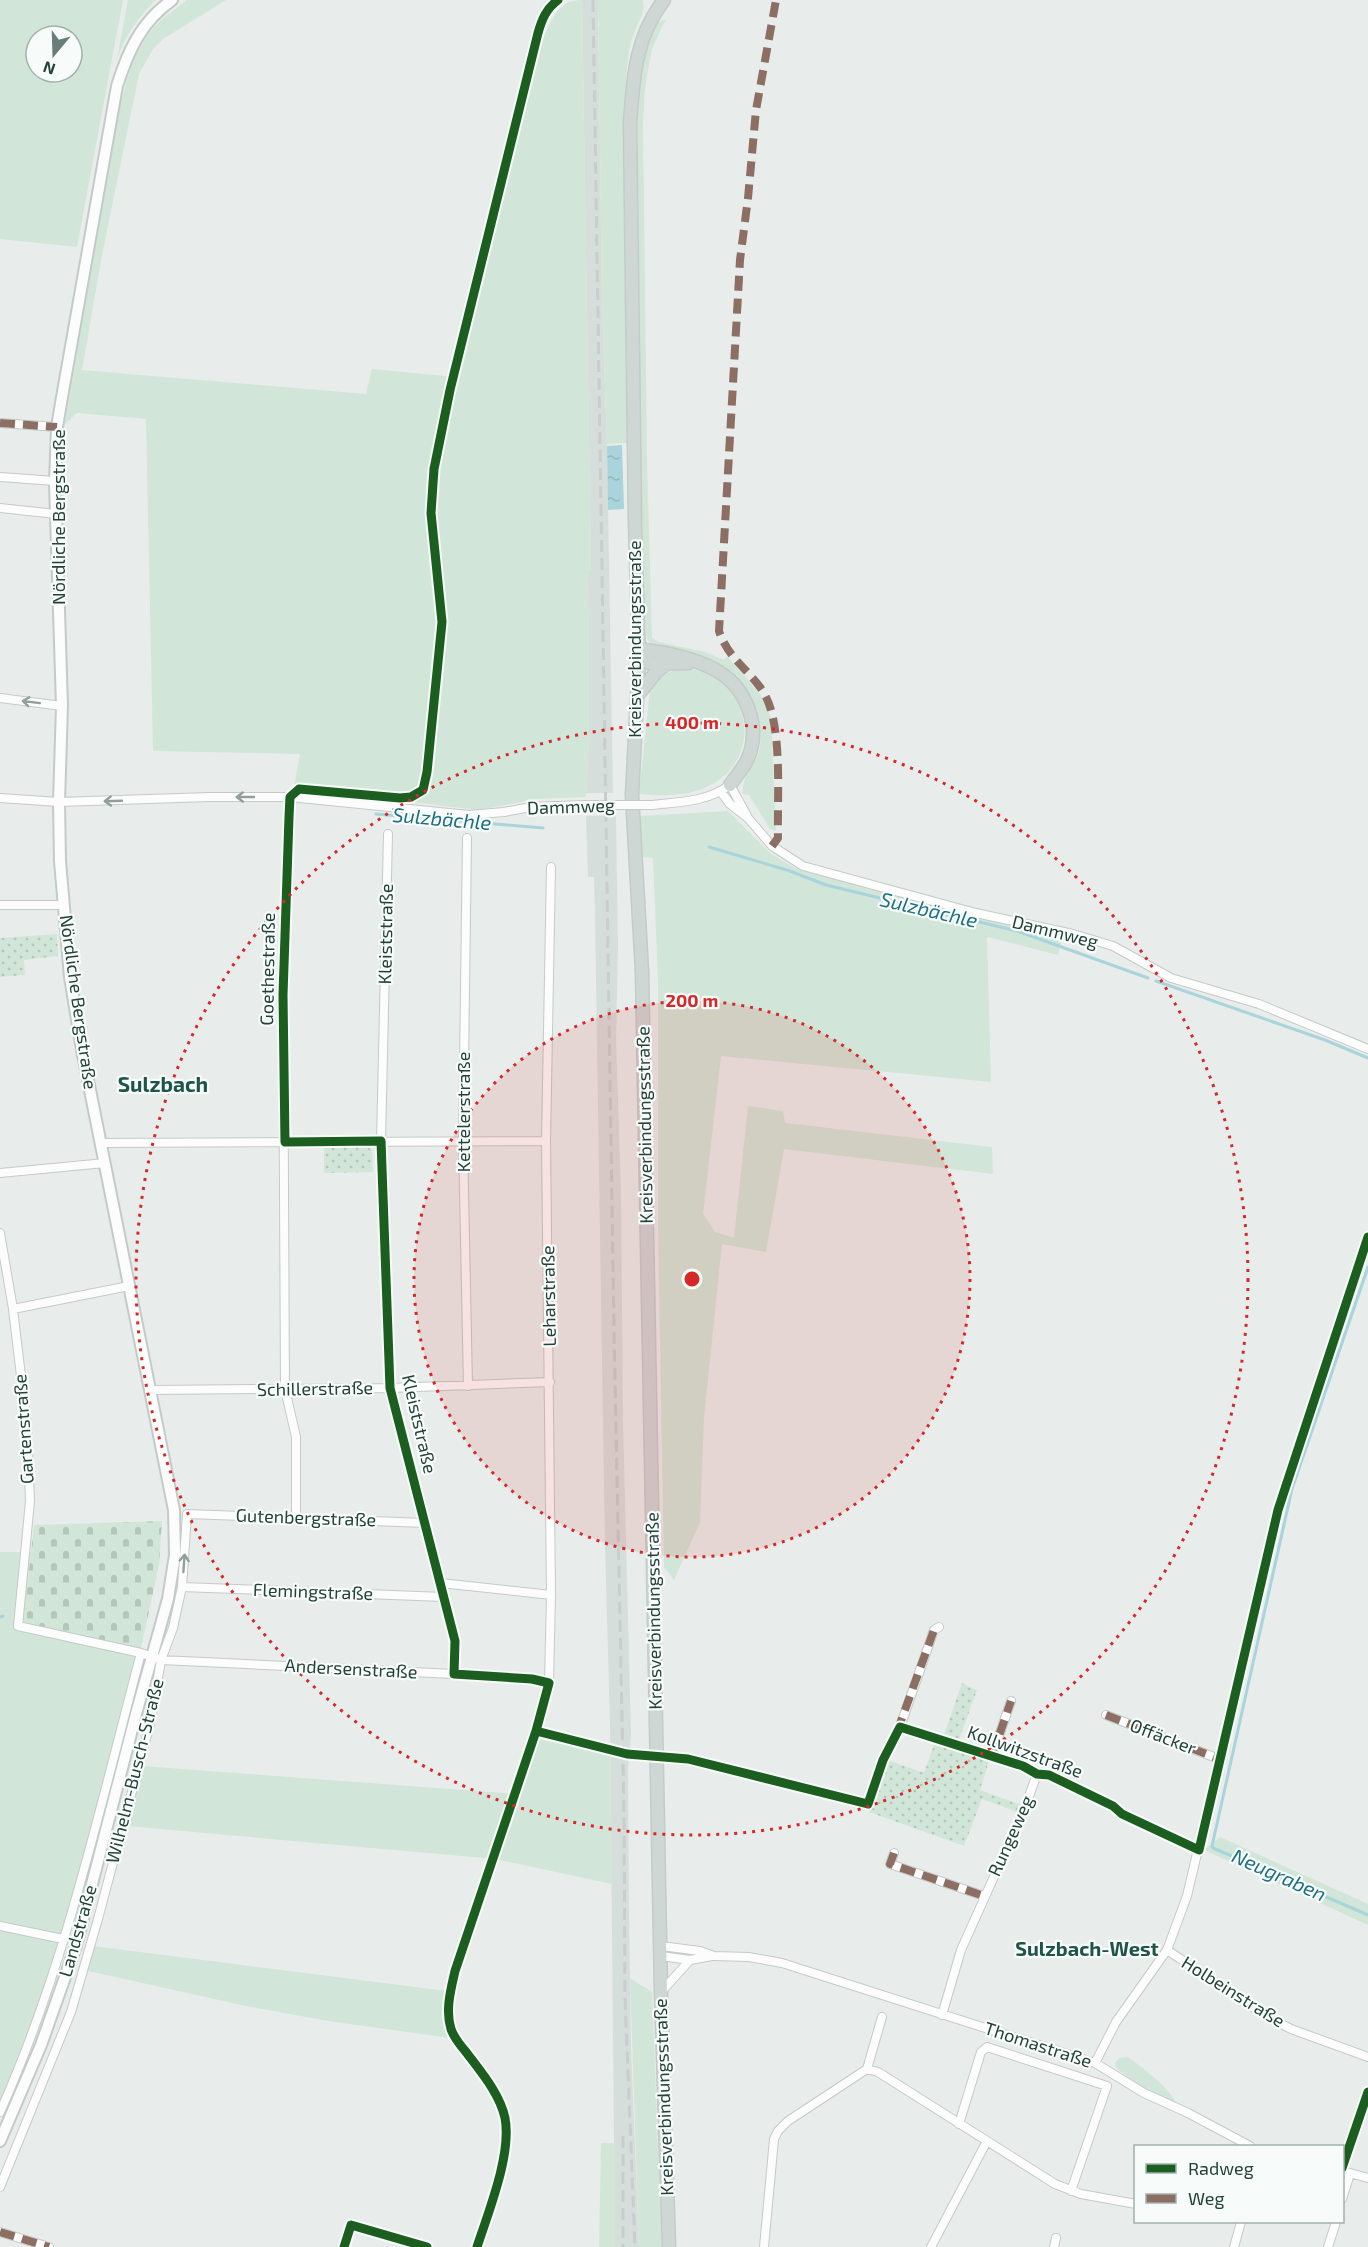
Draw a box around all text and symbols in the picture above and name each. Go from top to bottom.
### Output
north arrow [24,24,84,84]
text: N [40,58,58,80]
street label: Nördliche Bergstraße [47,429,69,605]
street label: Kreisverbindungsstraße [623,540,645,738]
one-way arrow [21,696,41,707]
text: 400 m [665,711,719,733]
one-way arrow [236,791,256,803]
street label: Dammweg [527,793,615,819]
one-way arrow [103,795,123,806]
water label: Sulzbächle [392,802,493,834]
street label: Kleiststraße [373,883,397,985]
water label: Sulzbächle [878,886,981,932]
street label: Dammweg [1010,910,1101,952]
street label: Goethestraße [255,912,279,1026]
street label: Nördliche Bergstraße [56,913,102,1091]
text: 200 m [666,989,718,1011]
street label: Kreisverbindungsstraße [631,1026,657,1224]
street label: Kettelerstraße [452,1052,474,1172]
district label: Sulzbach [118,1071,208,1096]
street label: Leharstraße [536,1245,560,1347]
centre of rings [682,1269,702,1289]
street label: Kleiststraße [398,1372,442,1475]
street label: Gartenstraße [8,1373,38,1485]
street label: Schillerstraße [257,1376,373,1400]
street label: Gutenbergstraße [235,1504,377,1530]
street label: Kreisverbindungsstraße [640,1512,666,1710]
one-way arrow [178,1553,189,1573]
street label: Flemingstraße [253,1578,374,1604]
street label: Andersenstraße [284,1654,418,1682]
street label: Wilhelm-Busch-Straße [100,1676,168,1865]
street label: Offäcker [1127,1713,1200,1759]
street label: Kollwitzstraße [965,1720,1086,1782]
street label: Rungeweg [983,1792,1038,1879]
water label: Neugraben [1229,1843,1330,1906]
street label: Landstraße [53,1882,101,1979]
district label: Sulzbach-West [1015,1936,1159,1960]
street label: Holbeinstraße [1178,1951,1289,2032]
street label: Kreisverbindungsstraße [649,1998,677,2196]
street label: Thomastraße [982,2016,1095,2072]
legend [1134,2145,1344,2223]
text: Radweg [1188,2157,1254,2179]
text: Weg [1188,2187,1224,2209]

